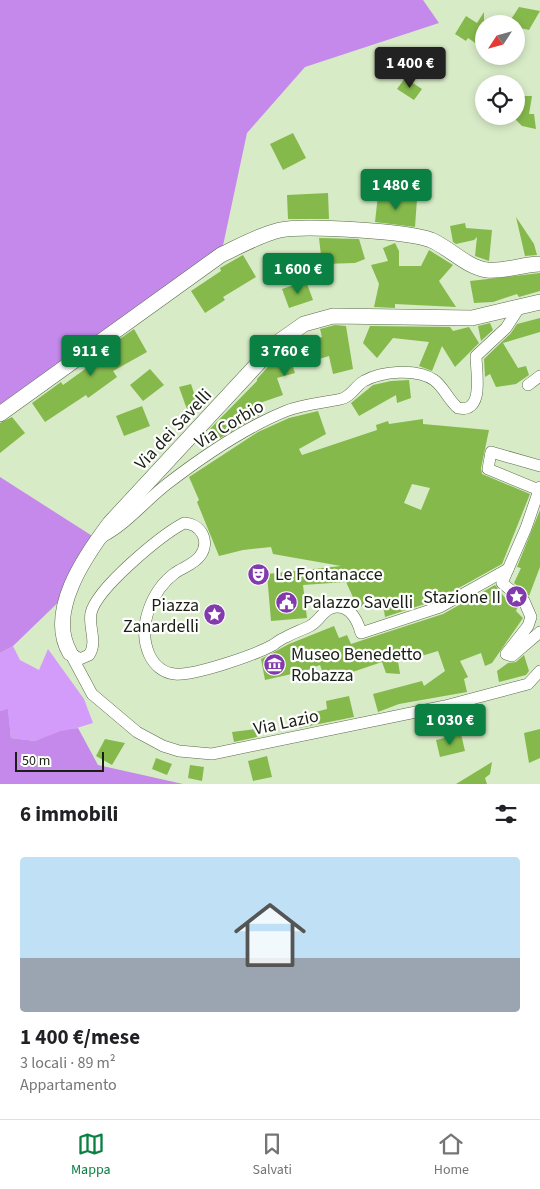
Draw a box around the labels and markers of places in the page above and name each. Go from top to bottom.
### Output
pin: 1 400 € [364,46,456,89]
pin: 1 480 € [350,168,442,211]
pin: 1 600 € [252,252,344,295]
pin: 911 € [56,334,126,377]
pin: 3 760 € [239,334,331,377]
theatre icon: Le Fontanacce [247,562,271,586]
place label: Le Fontanacce [275,562,383,587]
place label: Stazione II [423,585,501,610]
place icon: Stazione II [505,585,529,609]
public building icon: Palazzo Savelli [275,590,299,614]
place label: Palazzo Savelli [303,590,413,615]
place label: Piazza Zanardelli [123,593,199,639]
place icon: Piazza Zanardelli [203,603,227,627]
place label: Museo Benedetto Robazza [291,642,422,688]
museum icon: Museo Benedetto Robazza [263,652,287,676]
pin: 1 030 € [404,704,496,746]

